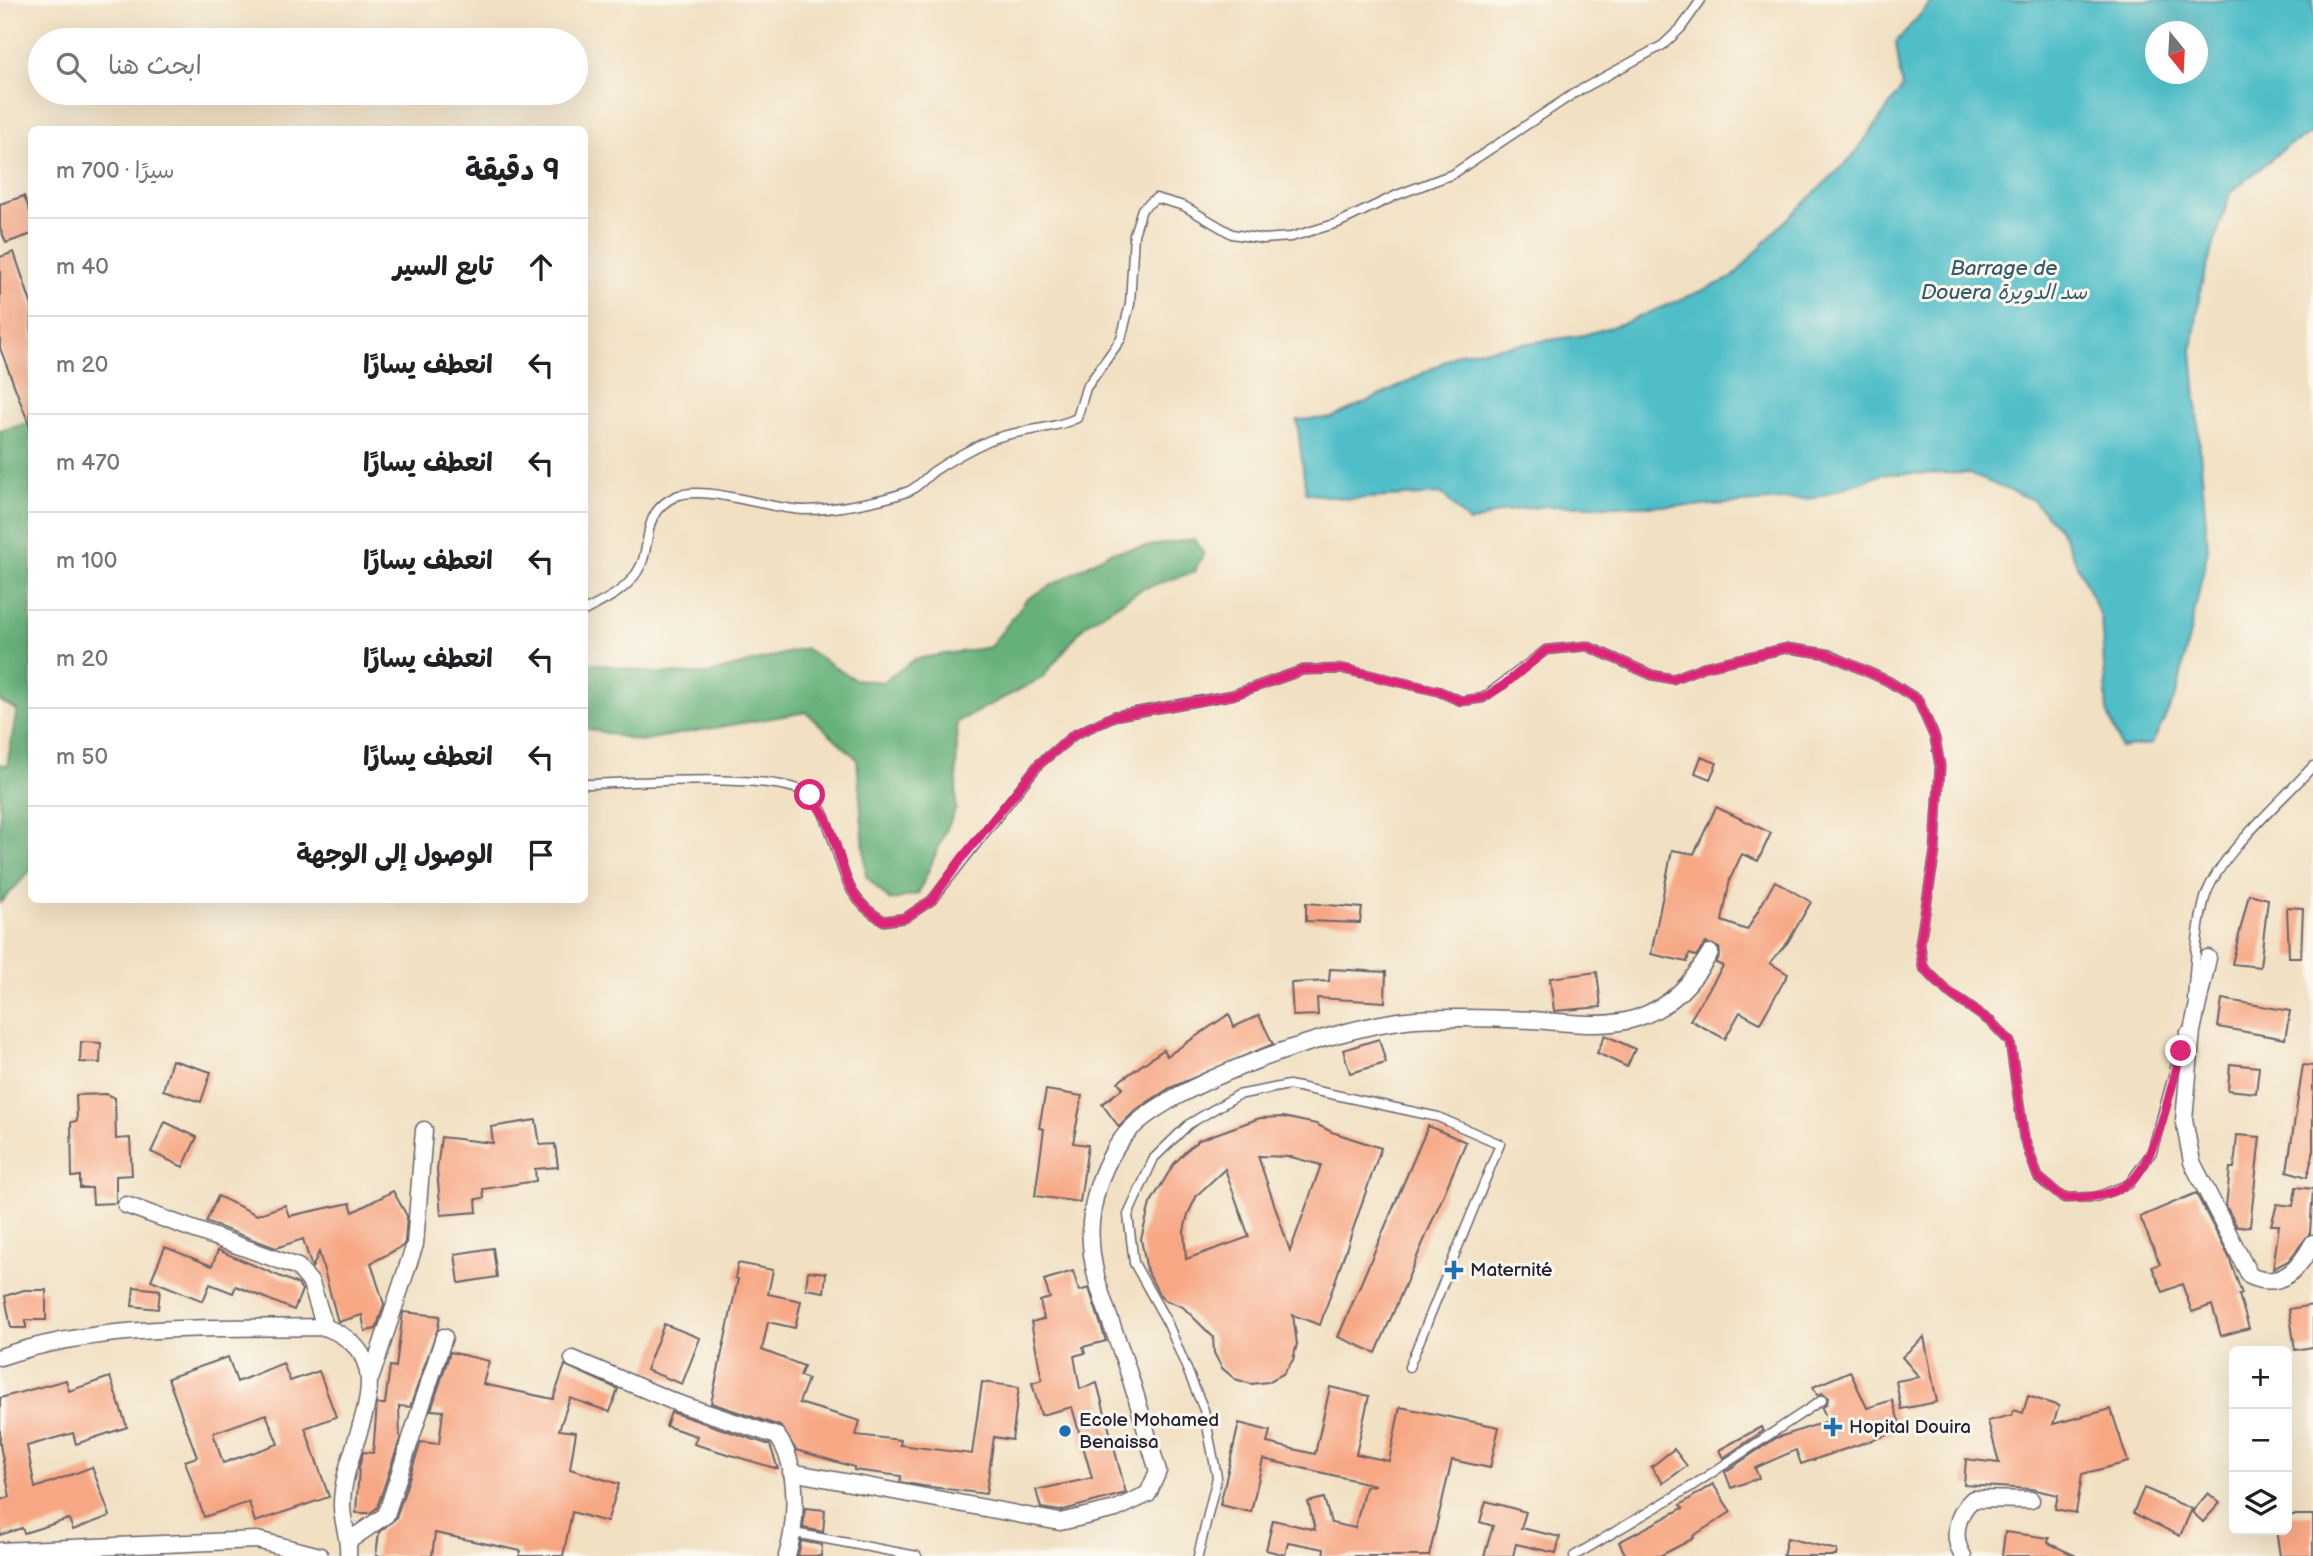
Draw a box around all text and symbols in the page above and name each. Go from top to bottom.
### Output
north arrow [2145,21,2208,84]
search box [28,28,588,105]
icon: search [52,48,90,86]
text: ابحث هنا [108,51,202,82]
text: 9 دقيقة [465,153,560,189]
text: سيرًا · 700 m [56,157,175,185]
icon: ahead [522,248,560,286]
text: تابع السير [393,252,493,283]
text: 40 m [56,253,109,281]
water label: Barrage de Douera سد الدويرة [1921,256,2088,305]
icon: left [522,346,560,384]
text: انعطف يسارًا [363,350,493,381]
text: 20 m [56,351,108,379]
icon: left [522,444,560,482]
text: انعطف يسارًا [363,448,493,479]
text: 470 m [56,449,120,477]
icon: left [522,542,560,580]
text: انعطف يسارًا [363,546,493,577]
text: 100 m [56,547,117,575]
icon: left [522,640,560,678]
text: انعطف يسارًا [363,644,493,675]
text: 20 m [56,645,108,673]
icon: left [522,738,560,776]
text: انعطف يسارًا [363,742,493,773]
text: 50 m [56,743,108,771]
route start [794,779,825,810]
icon: arrive [522,836,560,874]
text: الوصول إلى الوجهة [296,840,493,871]
route end [2165,1035,2196,1066]
place label: Maternité [1470,1259,1552,1282]
marker: Maternité [1444,1260,1464,1280]
map controls [2229,1346,2292,1535]
button: + [2229,1346,2292,1409]
place label: Ecole Mohamed Benaissa [1079,1409,1219,1454]
button: − [2229,1409,2292,1472]
place label: Hopital Douira [1849,1416,1971,1439]
marker: Hopital Douira [1823,1417,1843,1437]
marker: Ecole Mohamed Benaissa [1057,1423,1073,1439]
button: layers [2229,1472,2292,1535]

